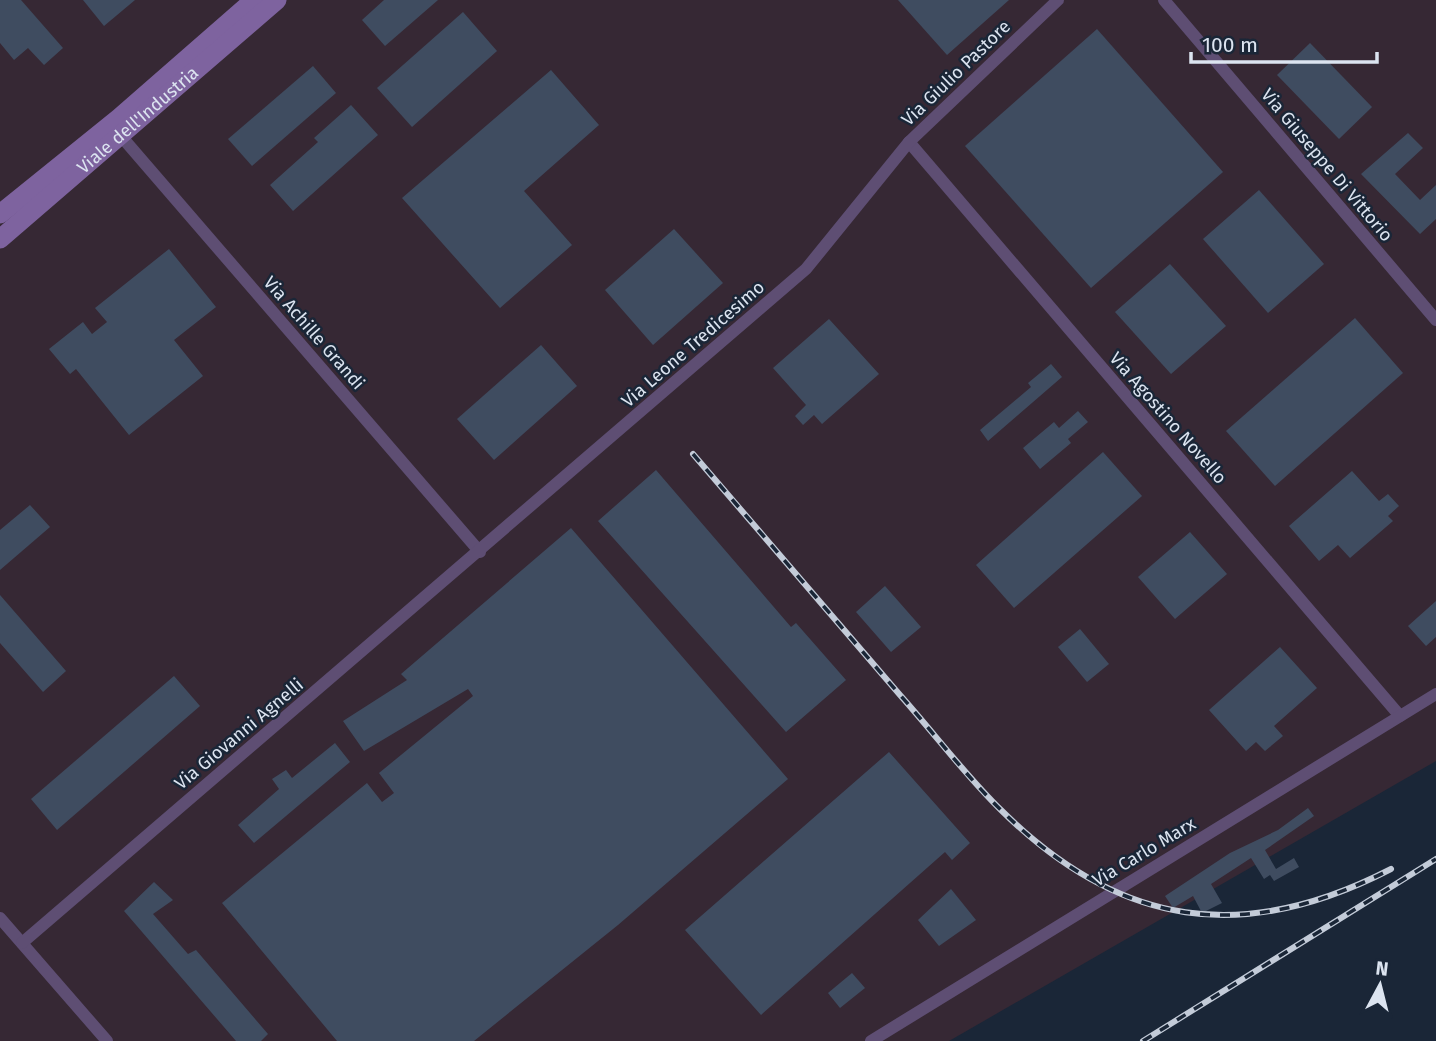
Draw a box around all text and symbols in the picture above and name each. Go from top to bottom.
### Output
street label: Via Giulio Pastore [897,16,1015,130]
scale bar [1191,21,1376,65]
text: 100 m [1202,32,1258,58]
street label: Viale dell'Industria [73,62,203,178]
street label: Via Giuseppe Di Vittorio [1257,84,1397,246]
street label: Via Achille Grandi [259,272,369,394]
street label: Via Leone Tredicesimo [617,276,769,412]
street label: Via Agostino Novello [1105,348,1231,488]
street label: Via Giovanni Agnelli [170,674,308,794]
street label: Via Carlo Marx [1089,813,1200,891]
north arrow [1345,950,1415,1020]
text: N [1374,956,1390,981]

